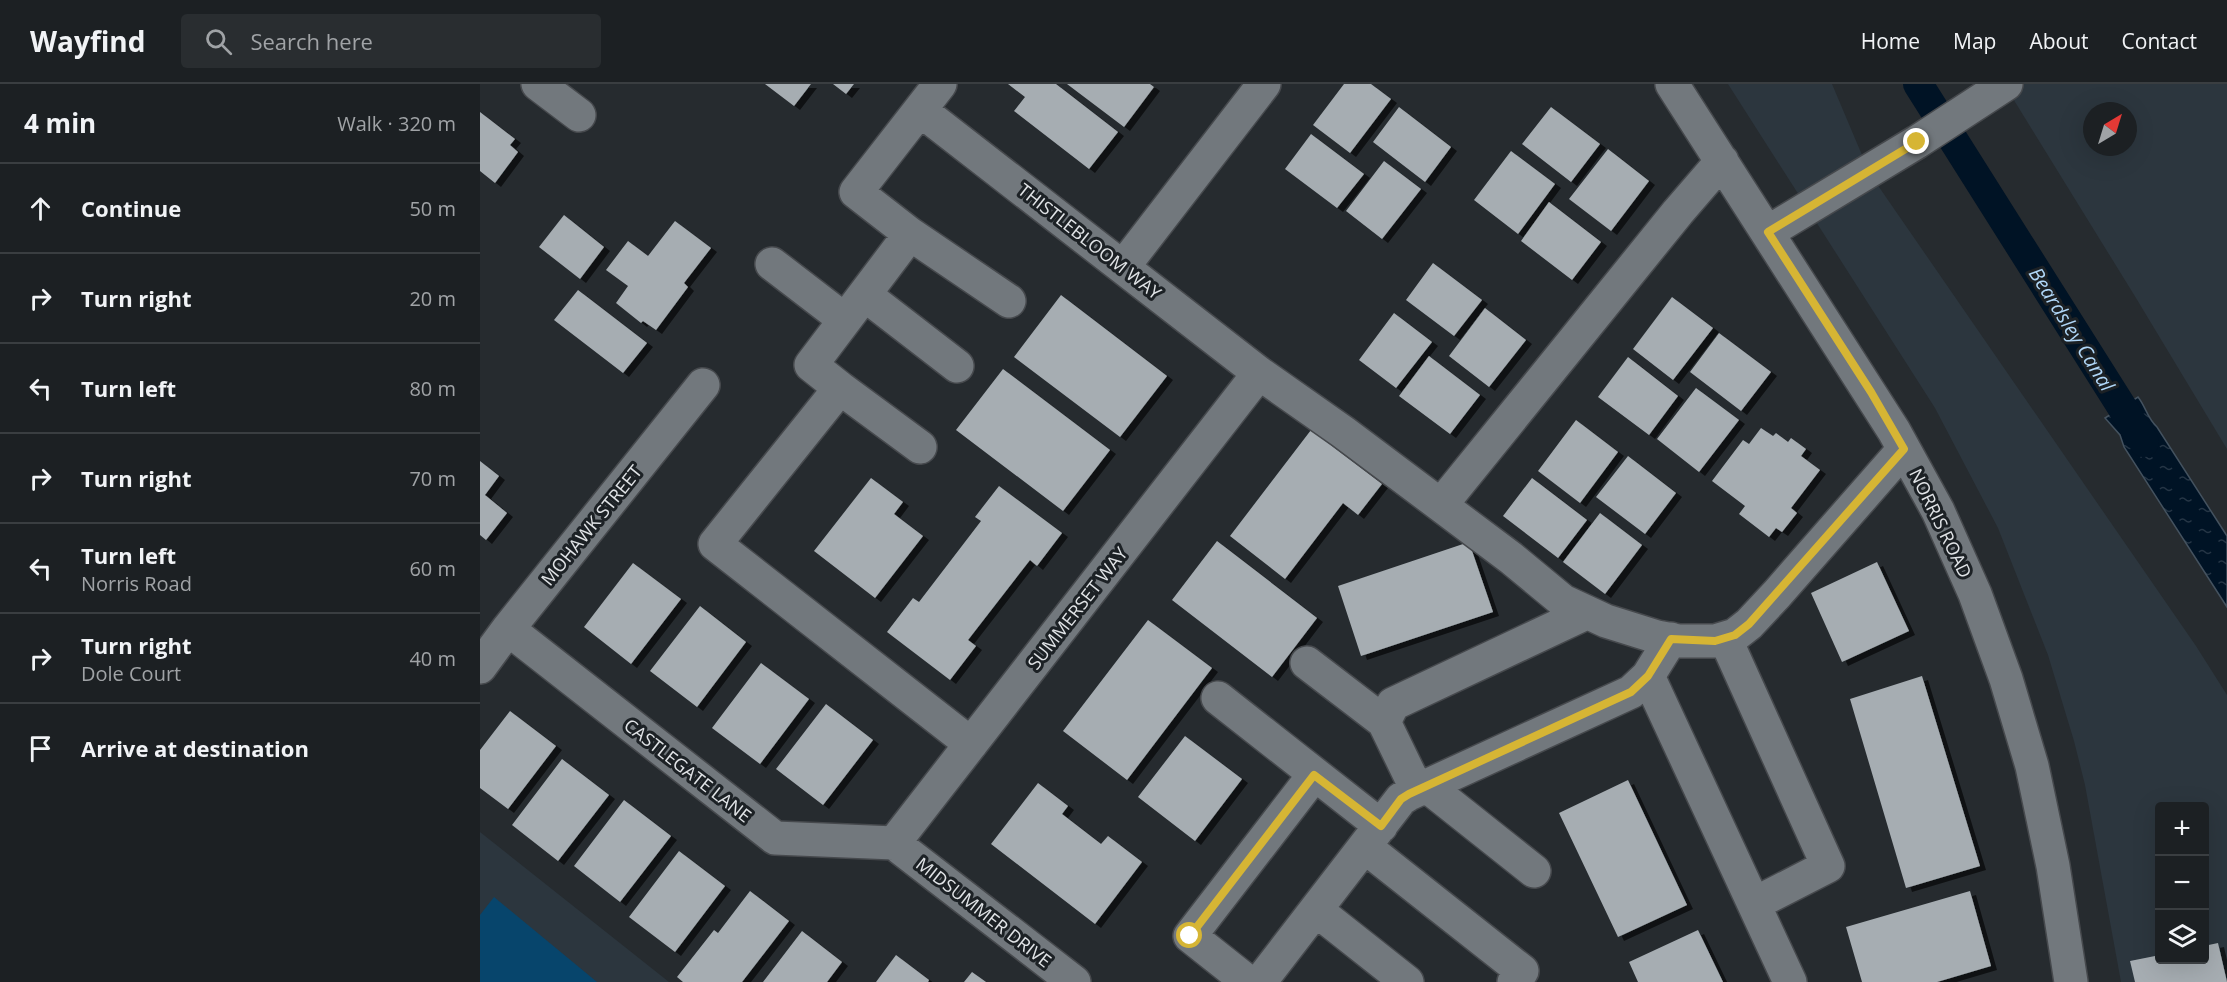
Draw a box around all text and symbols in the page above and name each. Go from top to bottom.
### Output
search box [181,14,601,68]
text: Wayfind [30,22,145,60]
icon: search [202,25,235,58]
text: Search here [250,26,373,56]
text: Home [1861,27,1920,55]
text: Map [1953,27,1996,55]
text: About [2029,27,2089,55]
text: Contact [2122,27,2197,55]
north arrow [2083,102,2137,156]
text: 4 min [24,105,96,141]
text: Walk · 320 m [337,110,456,137]
route end [1903,128,1929,154]
street label: THISTLEBLOOM WAY [1014,178,1167,305]
icon: ahead [24,192,57,225]
text: Continue [81,193,181,223]
text: 50 m [409,195,456,222]
water label: Beardsley Canal [2023,262,2121,397]
icon: right [24,282,57,315]
text: Turn right [81,283,192,313]
text: 20 m [409,285,456,312]
icon: left [24,372,57,405]
text: Turn left [81,373,176,403]
text: 80 m [409,375,456,402]
street label: MOHAWK STREET [535,460,647,590]
icon: right [24,462,57,495]
text: Turn right [81,463,192,493]
street label: NORRIS ROAD [1904,464,1978,582]
text: 70 m [409,465,456,492]
text: Turn left [81,540,176,570]
street label: SUMMERSET WAY [1022,541,1133,674]
icon: left [24,552,57,585]
text: 60 m [409,555,456,582]
text: Norris Road [81,570,192,597]
text: Turn right [81,630,192,660]
icon: right [24,642,57,675]
text: 40 m [409,645,456,672]
text: Dole Court [81,660,181,687]
street label: CASTLEGATE LANE [619,713,757,827]
icon: arrive [24,732,57,765]
text: Arrive at destination [81,733,309,763]
map controls [2155,802,2209,964]
button: + [2155,802,2209,856]
street label: MIDSUMMER DRIVE [911,852,1057,972]
button: − [2155,856,2209,910]
button: layers [2155,910,2209,964]
route start [1176,922,1202,948]

